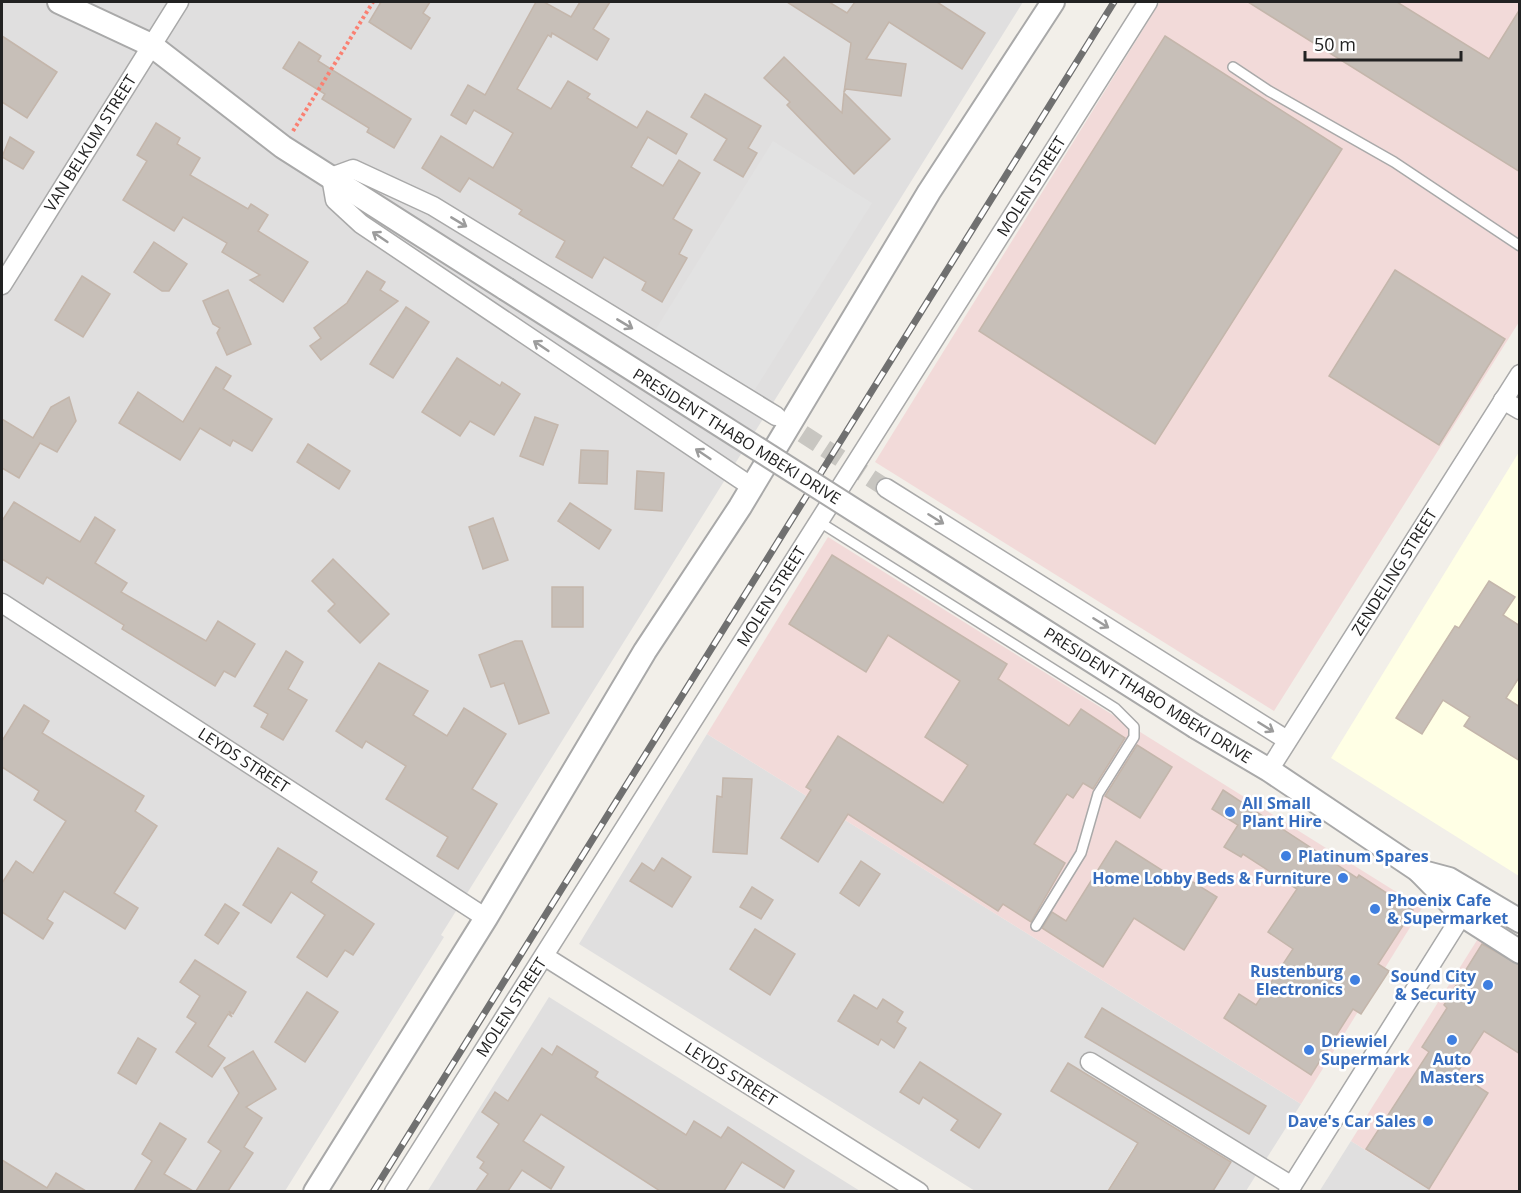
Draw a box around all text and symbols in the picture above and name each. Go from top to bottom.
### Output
scale bar [1305,24,1461,62]
text: 50 m [1314,32,1356,56]
street label: VAN BELKUM STREET [39,70,141,216]
street label: MOLEN STREET [991,132,1071,240]
one-way arrow [450,217,467,229]
one-way arrow [372,231,388,243]
one-way arrow [617,317,634,330]
one-way arrow [533,339,550,352]
street label: PRESIDENT THABO MBEKI DRIVE [629,363,845,509]
one-way arrow [695,448,712,460]
street label: ZENDELING STREET [1346,504,1442,639]
one-way arrow [927,513,944,525]
street label: MOLEN STREET [731,542,811,650]
one-way arrow [1092,617,1109,629]
street label: PRESIDENT THABO MBEKI DRIVE [1040,622,1256,768]
one-way arrow [1257,721,1274,733]
street label: LEYDS STREET [194,722,294,798]
place label: All Small Plant Hire [1242,792,1322,832]
marker: All Small Plant Hire [1223,805,1237,819]
place label: Platinum Spares [1298,845,1429,867]
marker: Platinum Spares [1279,849,1293,863]
place label: Home Lobby Beds & Furniture [1092,867,1331,889]
marker: Home Lobby Beds & Furniture [1336,871,1350,885]
place label: Phoenix Cafe & Supermarket [1387,889,1508,929]
marker: Phoenix Cafe & Supermarket [1368,902,1382,916]
street label: MOLEN STREET [471,953,551,1061]
place label: Rustenburg Electronics [1250,960,1343,1000]
place label: Sound City & Security [1391,965,1477,1005]
marker: Rustenburg Electronics [1348,973,1362,987]
marker: Sound City & Security [1481,978,1495,992]
place label: Driewiel Supermark [1321,1030,1410,1070]
marker: Auto Masters [1445,1033,1459,1047]
street label: LEYDS STREET [681,1037,781,1111]
marker: Driewiel Supermark [1302,1043,1316,1057]
place label: Auto Masters [1420,1048,1484,1088]
place label: Dave's Car Sales [1288,1110,1416,1132]
marker: Dave's Car Sales [1421,1114,1435,1128]

